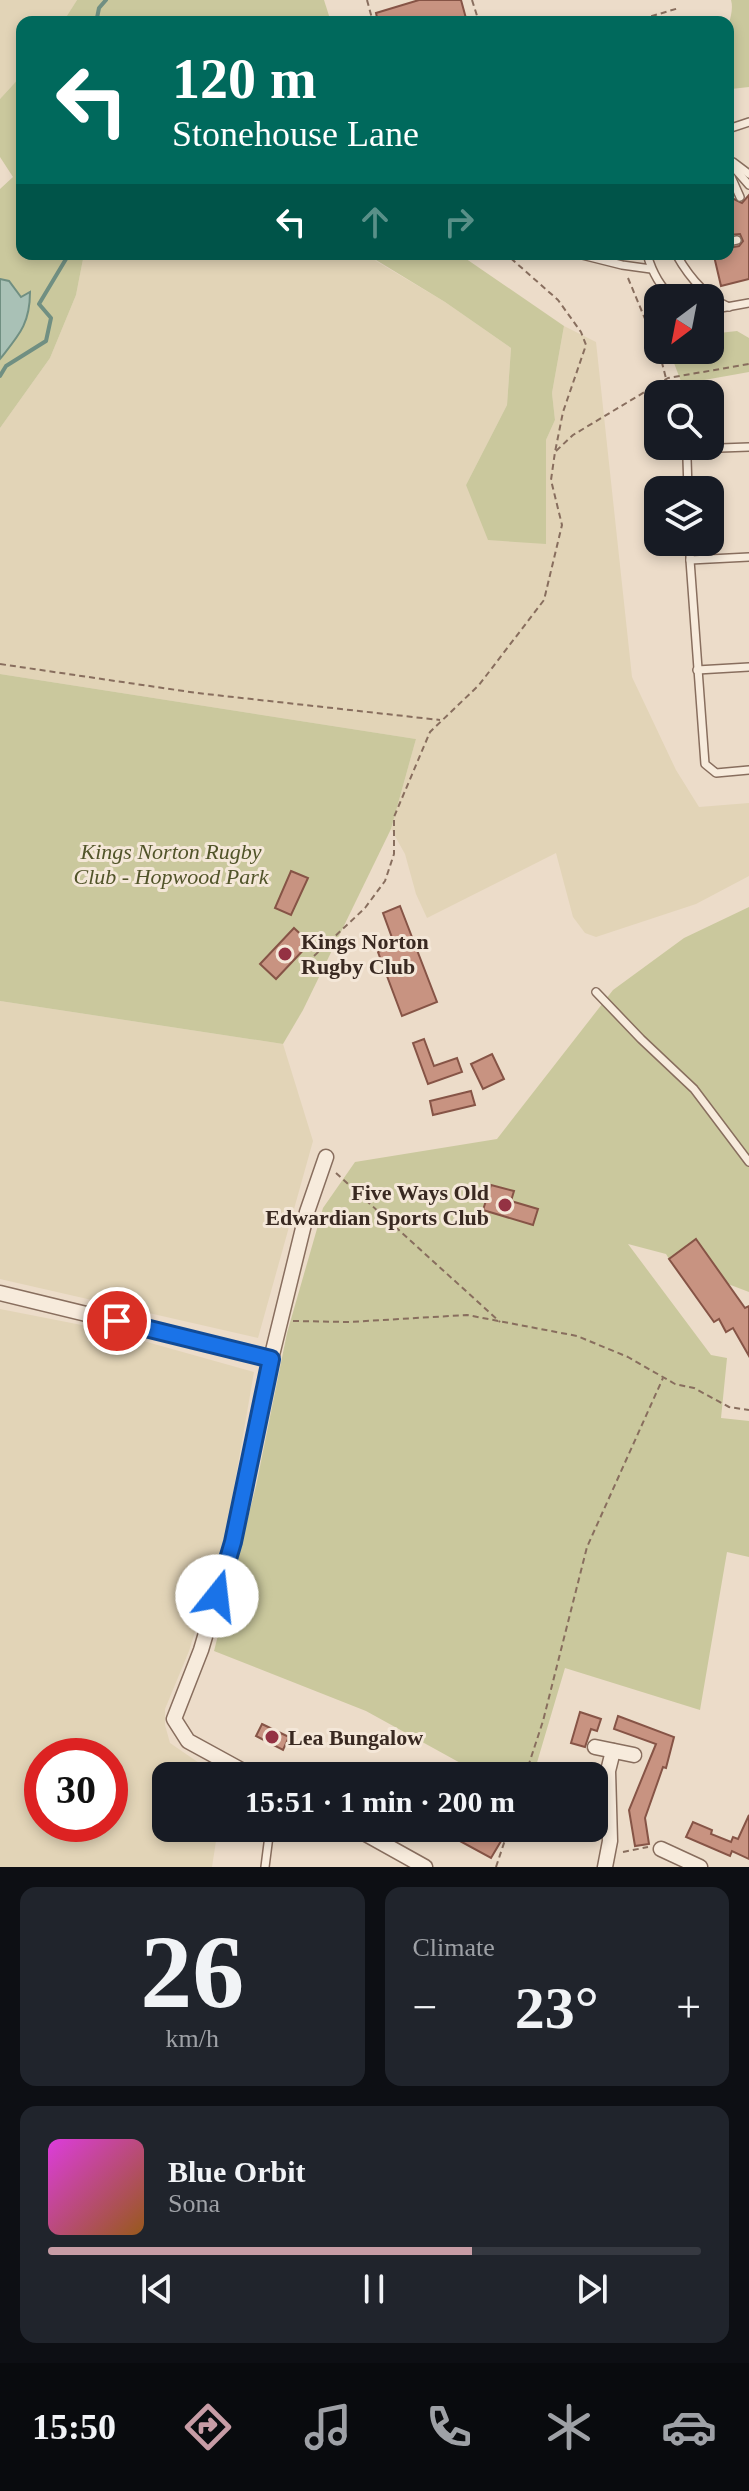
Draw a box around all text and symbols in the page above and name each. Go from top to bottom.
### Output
icon: left [40,48,144,152]
text: 120 m [172,48,317,110]
text: Stonehouse Lane [172,114,419,154]
icon: left [269,200,313,244]
icon: ahead [353,200,397,244]
icon: right [437,200,481,244]
north arrow [644,284,724,364]
map controls [644,284,724,556]
button: search [644,380,724,460]
button: layers [644,476,724,556]
park label: Kings Norton Rugby Club - Hopwood Park [74,839,270,889]
place label: Kings Norton Rugby Club [301,929,429,979]
marker: Kings Norton Rugby Club [276,945,294,963]
place label: Five Ways Old Edwardian Sports Club [265,1180,489,1230]
marker: Five Ways Old Edwardian Sports Club [496,1196,514,1214]
pin [83,1287,151,1355]
icon: arrive [95,1299,139,1343]
position arrow [175,1554,259,1638]
place label: Lea Bungalow [288,1725,423,1750]
marker: Lea Bungalow [263,1728,281,1746]
speed limit sign: 30 [24,1738,128,1842]
text: 15:51 · 1 min · 200 m [245,1785,515,1818]
text: 26 [140,1914,244,2029]
text: Climate [413,1933,495,1962]
text: 23° [515,1975,599,2041]
text: − [413,1983,437,2032]
text: + [676,1983,701,2032]
text: km/h [166,2024,219,2053]
text: Blue Orbit [168,2155,306,2188]
text: Sona [168,2189,220,2218]
icon: previous [135,2267,179,2311]
icon: pause [352,2267,396,2311]
icon: next [570,2267,614,2311]
icon: directions [180,2399,236,2455]
icon: music [300,2399,356,2455]
icon: phone [421,2399,477,2455]
icon: climate [541,2399,597,2455]
icon: car [661,2399,717,2455]
text: 15:50 [32,2407,116,2447]

